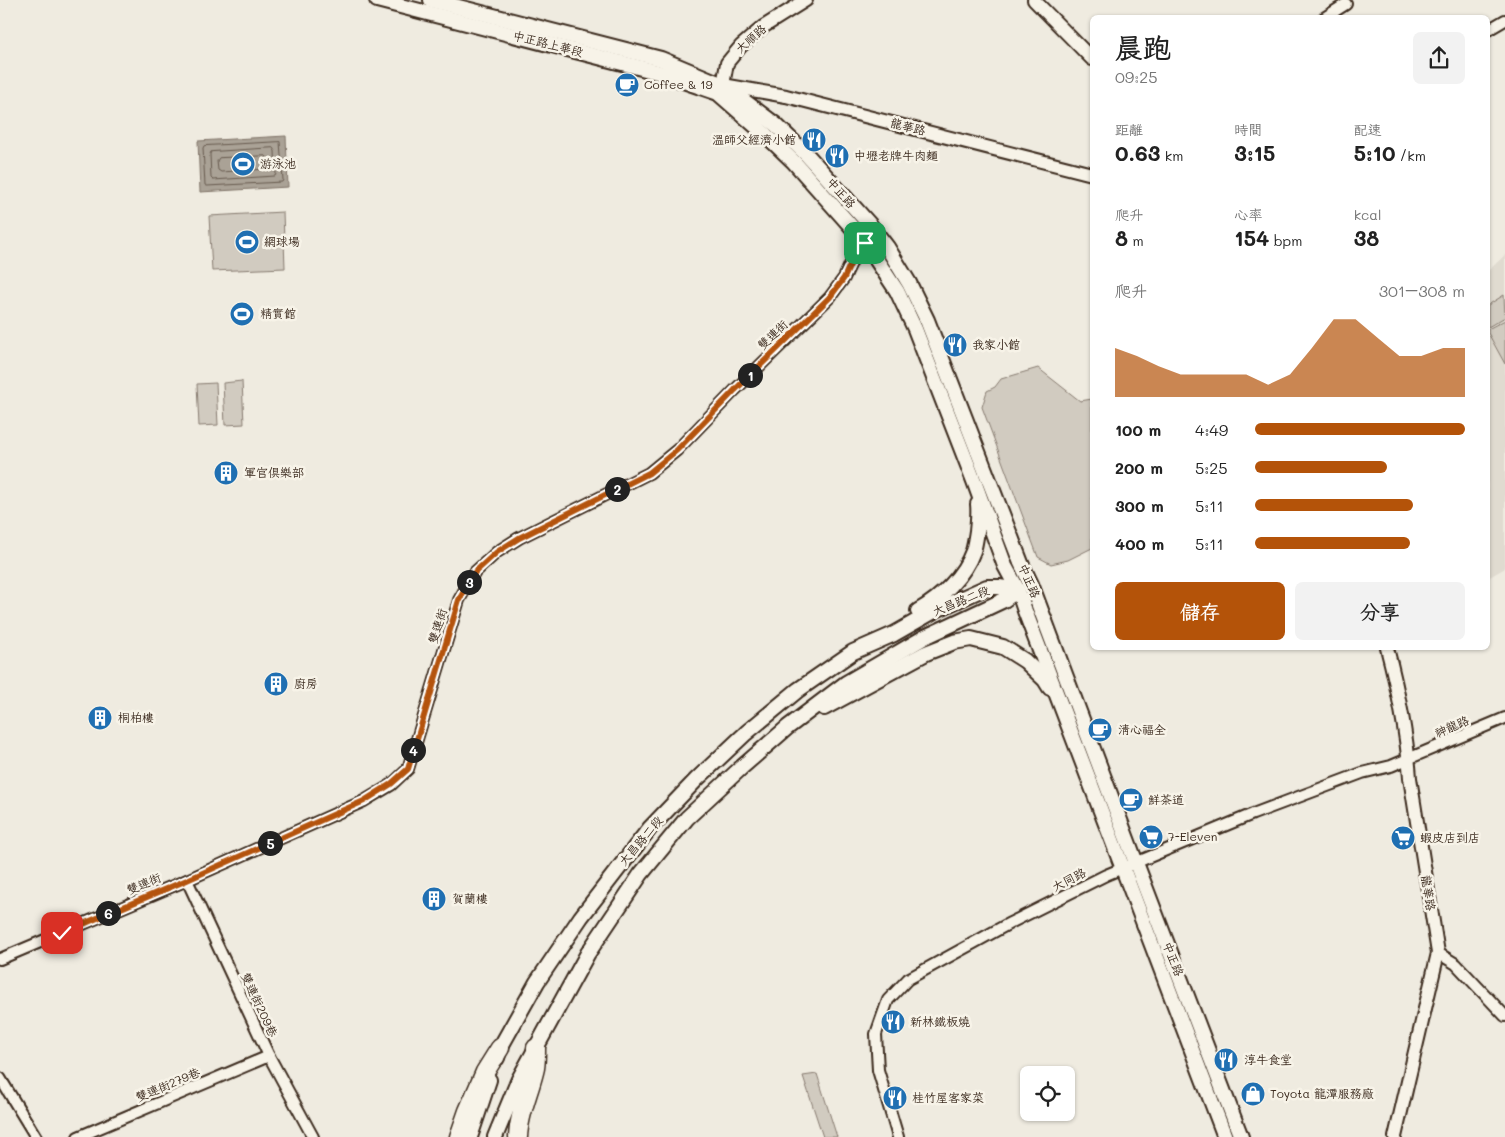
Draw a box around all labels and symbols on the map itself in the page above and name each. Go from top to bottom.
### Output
street label: 大順路 [732,20,769,56]
street label: 中正路上華段 [511,27,585,60]
cafe icon: Coffee & 19 [614,72,640,98]
place label: Coffee & 19 [644,76,713,92]
street label: 龍華路 [889,114,928,138]
restaurant icon: 温師父經濟小館 [801,127,827,153]
place label: 温師父經濟小館 [712,131,796,147]
restaurant icon: 中壢老牌牛肉麵 [824,143,850,169]
place label: 中壢老牌牛肉麵 [854,147,938,163]
sports icon: 游泳池 [230,151,256,177]
place label: 游泳池 [260,155,296,171]
street label: 中正路 [824,174,860,211]
pin [844,222,886,264]
sports icon: 網球場 [234,229,260,255]
place label: 網球場 [264,233,300,249]
sports icon: 精實館 [229,301,255,327]
place label: 精實館 [260,305,296,321]
street label: 雙連街 [754,316,791,353]
restaurant icon: 我家小館 [942,332,968,358]
place label: 我家小館 [972,336,1020,352]
pin: 1 [738,362,762,388]
building icon: 軍官俱樂部 [213,460,239,486]
place label: 軍官俱樂部 [244,464,304,480]
pin: 2 [604,476,630,502]
street label: 中正路 [1016,561,1044,600]
pin: 3 [456,570,482,594]
street label: 大昌路二段 [930,581,991,619]
street label: 雙連街 [424,606,450,645]
building icon: 廚房 [263,671,289,697]
place label: 廚房 [294,675,318,691]
building icon: 桐柏樓 [87,705,113,731]
place label: 桐柏樓 [118,709,154,725]
street label: 神龍路 [1432,712,1471,740]
cafe icon: 清心福全 [1087,717,1113,743]
place label: 清心福全 [1118,721,1166,737]
pin: 4 [400,738,426,762]
cafe icon: 鮮茶道 [1118,787,1144,813]
place label: 鮮茶道 [1148,791,1184,807]
street label: 大昌路二段 [615,812,666,868]
supermarket icon: 7-Eleven [1138,824,1164,850]
supermarket icon: 蝦皮店到店 [1390,825,1416,851]
place label: 7-Eleven [1168,828,1217,844]
place label: 蝦皮店到店 [1420,829,1480,845]
pin: 5 [258,830,282,856]
street label: 大同路 [1049,864,1088,894]
street label: 雙連街 [124,869,163,897]
street label: 龍華路 [1418,874,1440,912]
building icon: 賀蘭樓 [421,886,447,912]
place label: 賀蘭樓 [452,890,488,906]
pin: 6 [96,900,120,926]
pin [41,912,83,954]
street label: 中正路 [1160,939,1188,978]
street label: 雙連街209巷 [238,970,282,1039]
restaurant icon: 新林鐵板燒 [880,1009,906,1035]
place label: 新林鐵板燒 [910,1013,970,1029]
restaurant icon: 淳牛食堂 [1213,1047,1239,1073]
place label: 淳牛食堂 [1244,1051,1292,1067]
street label: 雙連街279巷 [133,1063,202,1105]
shop icon: Toyota 龍潭服務廠 [1240,1081,1266,1107]
restaurant icon: 桂竹屋客家菜 [882,1085,908,1111]
place label: Toyota 龍潭服務廠 [1270,1085,1374,1101]
place label: 桂竹屋客家菜 [912,1089,984,1105]

